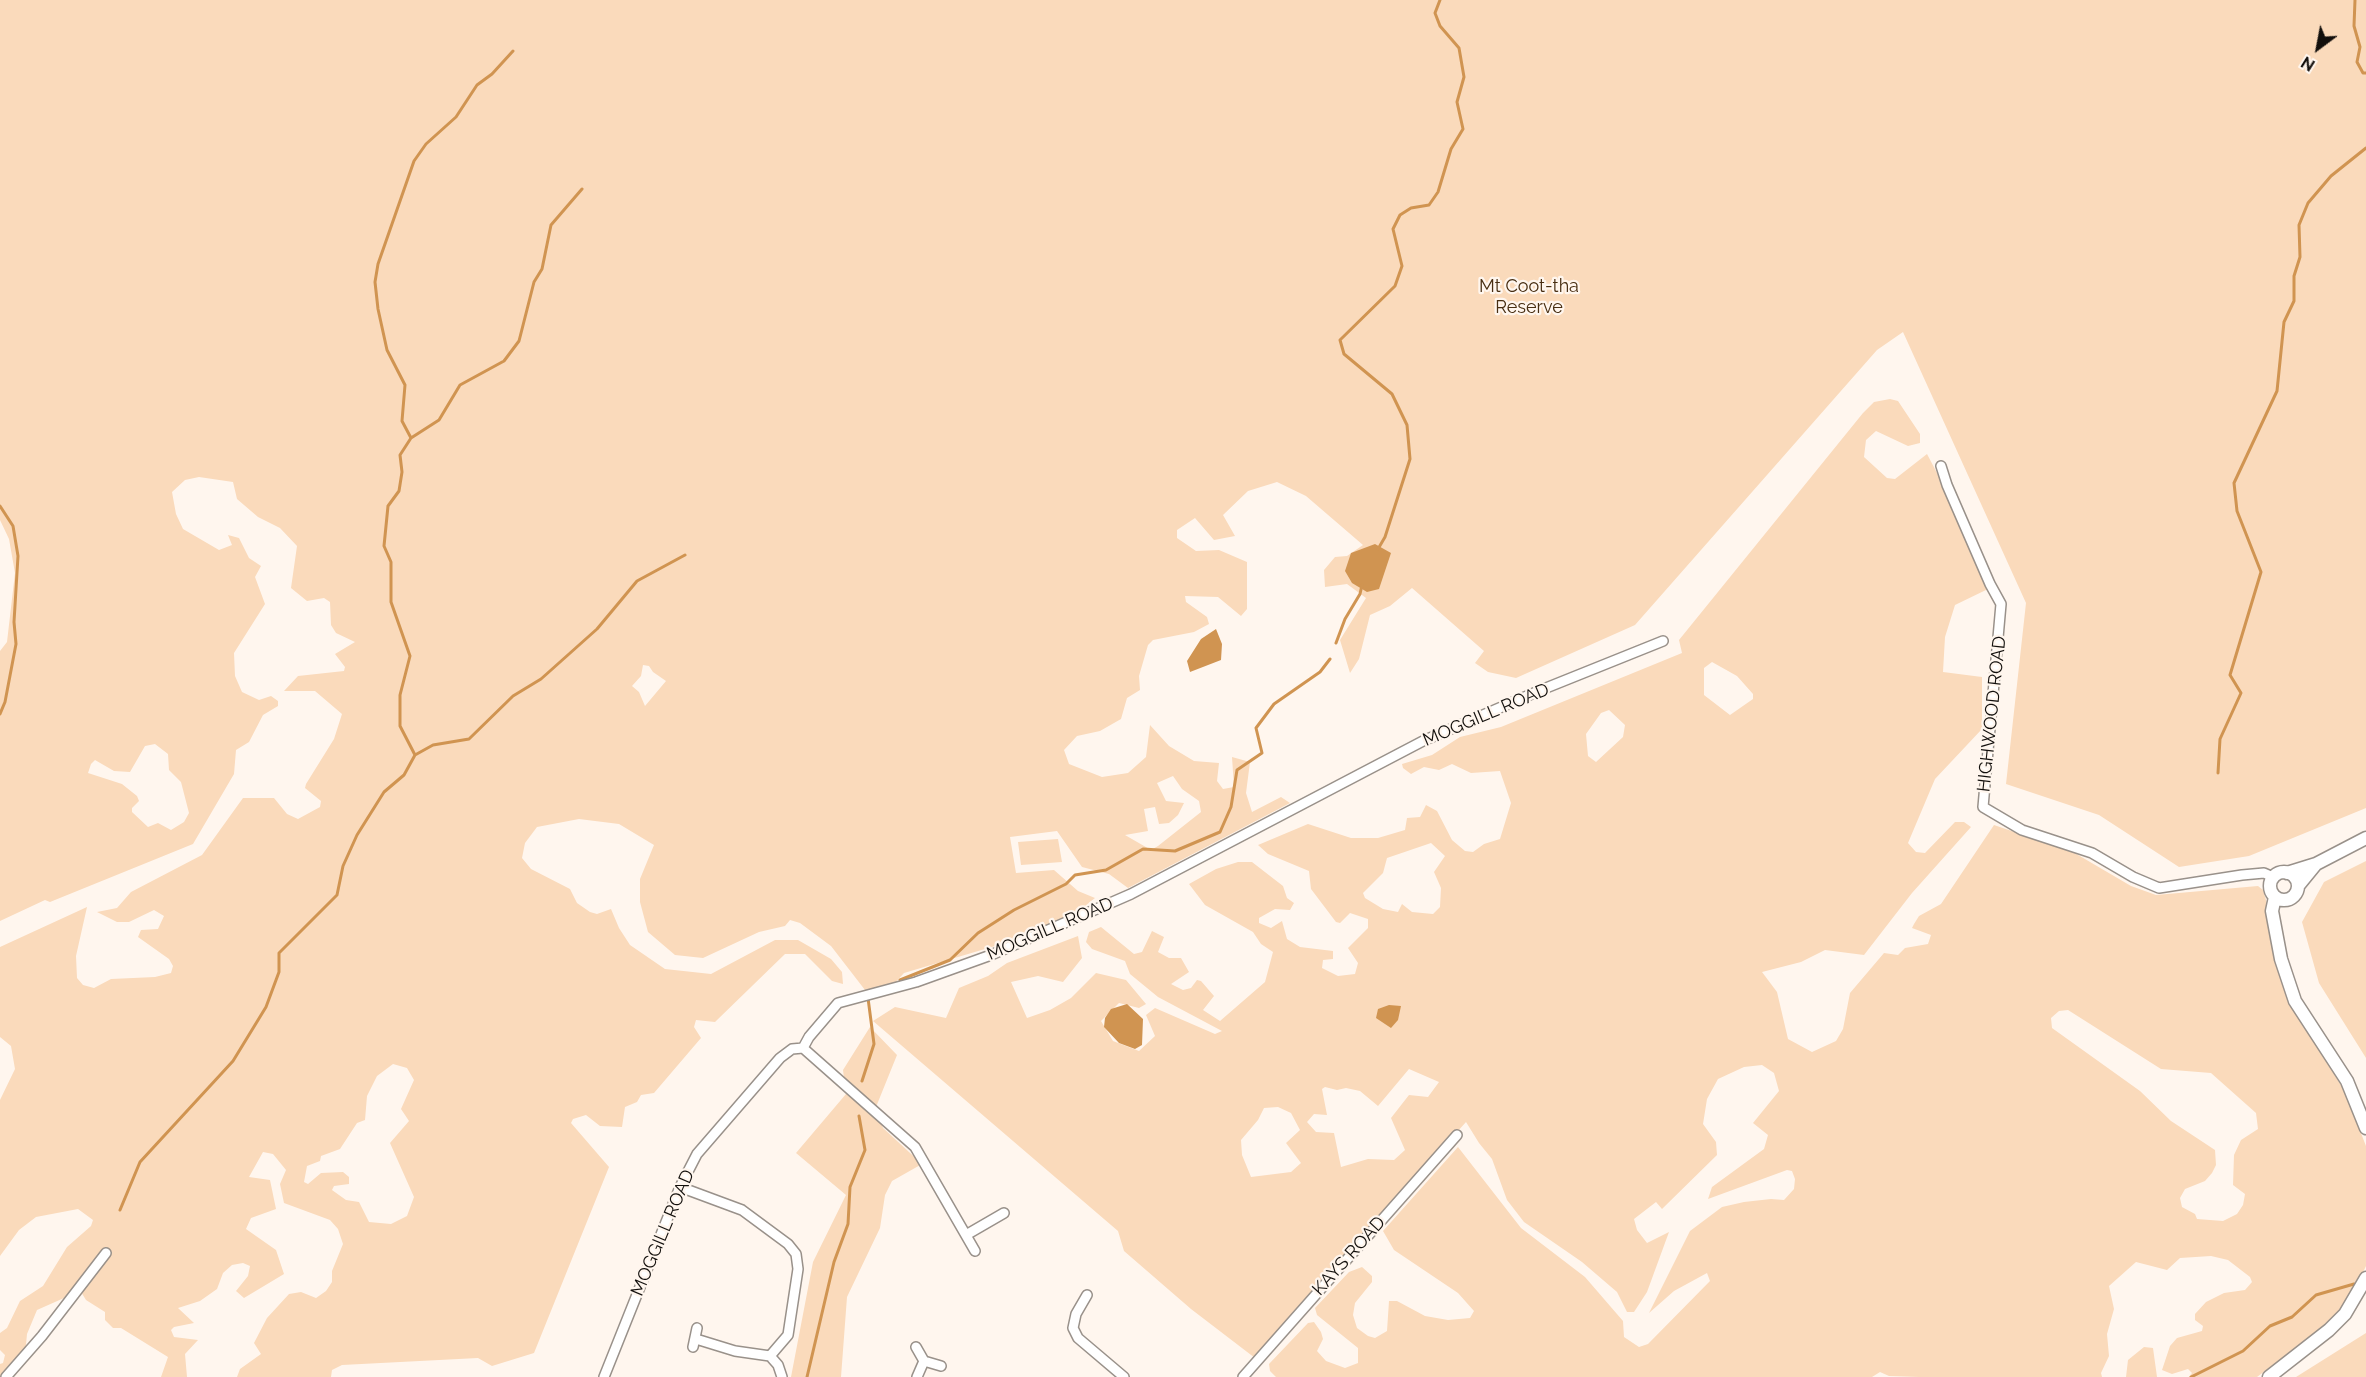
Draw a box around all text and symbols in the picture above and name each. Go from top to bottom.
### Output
north arrow [2288,18,2348,78]
text: N [2298,52,2318,75]
park label: Mt Coot-tha Reserve [1479,276,1579,318]
street label: HIGHWOOD ROAD [1973,635,2011,793]
street label: MOGGILL ROAD [1420,679,1552,751]
street label: MOGGILL ROAD [984,893,1116,965]
street label: MOGGILL ROAD [627,1167,699,1299]
street label: KAYS ROAD [1308,1212,1390,1300]

